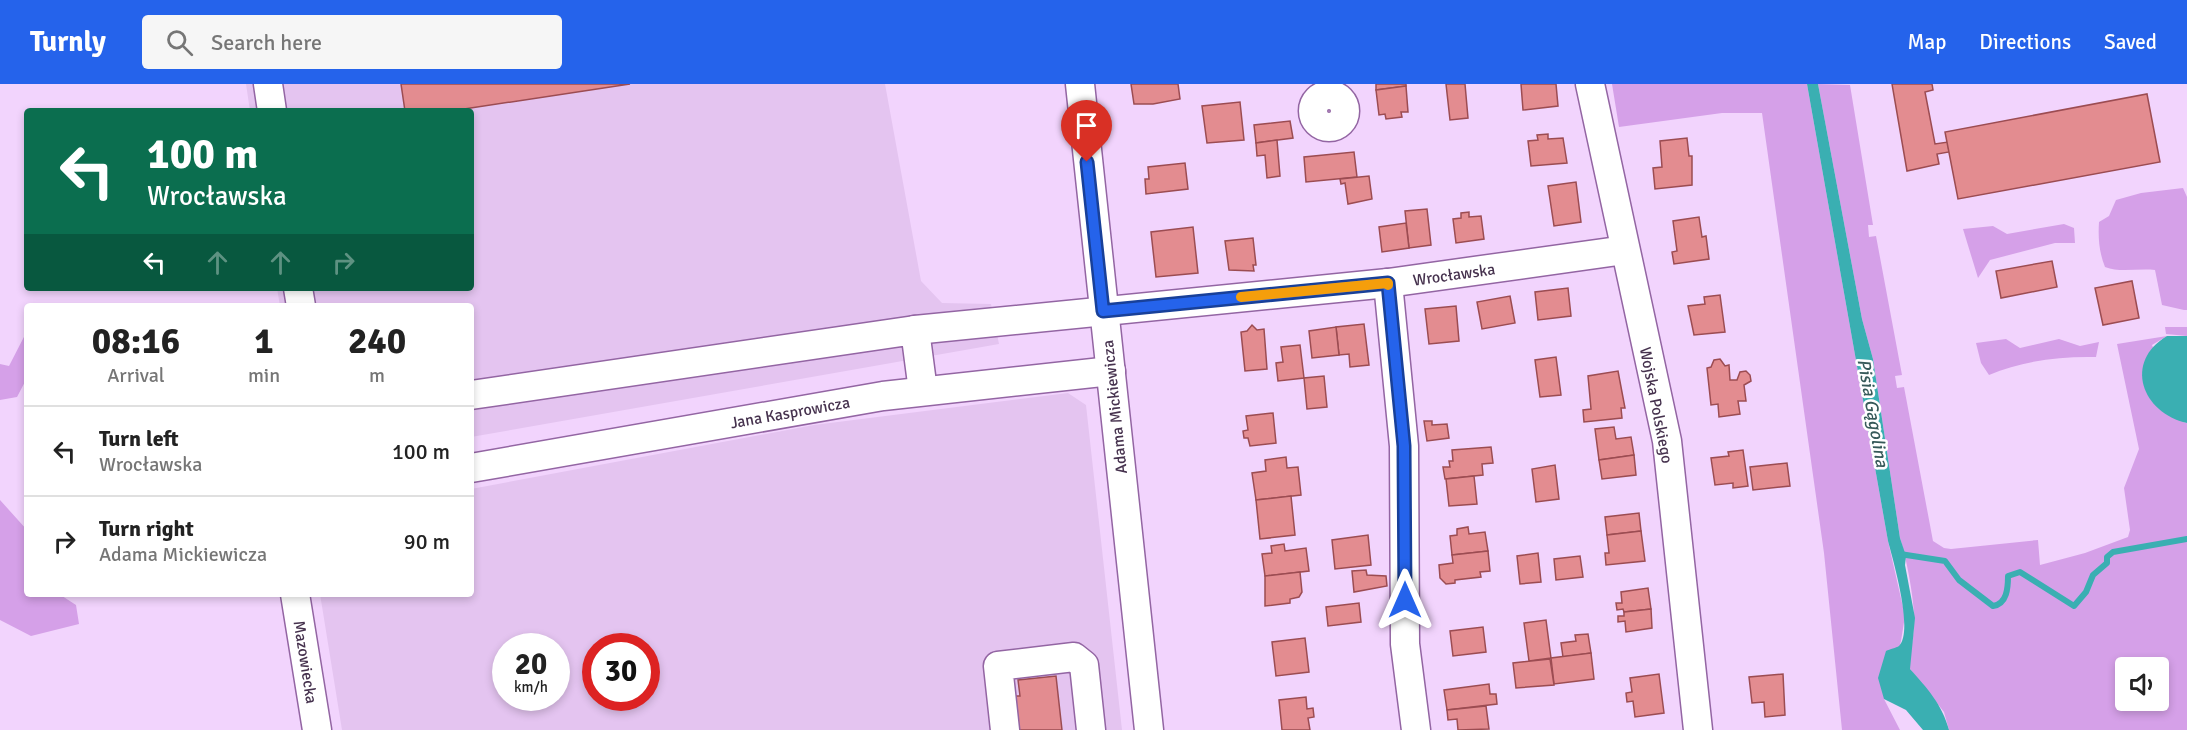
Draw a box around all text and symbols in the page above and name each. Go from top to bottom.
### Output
search box [142,15,562,69]
text: Turnly [30,25,106,59]
icon: search [163,26,196,59]
text: Search here [211,29,322,56]
text: Map [1908,29,1946,55]
text: Directions [1979,29,2071,55]
text: Saved [2104,29,2157,55]
pin [1061,100,1112,162]
icon: arrive [1070,109,1103,142]
text: 100 m [147,129,258,180]
icon: left [48,132,126,210]
text: Wrocławska [147,180,287,213]
icon: left [138,246,171,279]
icon: ahead [201,246,234,279]
icon: ahead [264,246,297,279]
icon: right [327,246,360,279]
street label: Wrocławska [1412,259,1497,291]
text: 08:16 [92,319,180,364]
text: 1 [254,319,274,364]
text: 240 [348,319,406,364]
street label: Adama Mickiewicza [1098,339,1132,475]
street label: Wojska Polskiego [1635,345,1677,465]
water label: Pisia Gągolina [1853,357,1893,470]
text: Arrival [107,363,165,388]
text: min [248,363,280,388]
text: m [369,363,385,388]
street label: Jana Kasprowicza [729,393,851,433]
text: Turn left [99,425,179,452]
icon: left [48,435,81,468]
text: 100 m [392,438,450,465]
text: Wrocławska [99,452,202,477]
text: Turn right [99,515,194,542]
icon: right [48,525,81,558]
text: 90 m [404,528,450,555]
text: Adama Mickiewicza [99,542,267,567]
position arrow [1373,568,1437,632]
street label: Mazowiecka [289,619,321,705]
speed limit sign: 30 [582,633,660,711]
text: 20 [515,646,547,683]
map controls [2115,657,2169,711]
button: sound [2115,657,2169,711]
text: km/h [514,678,548,696]

